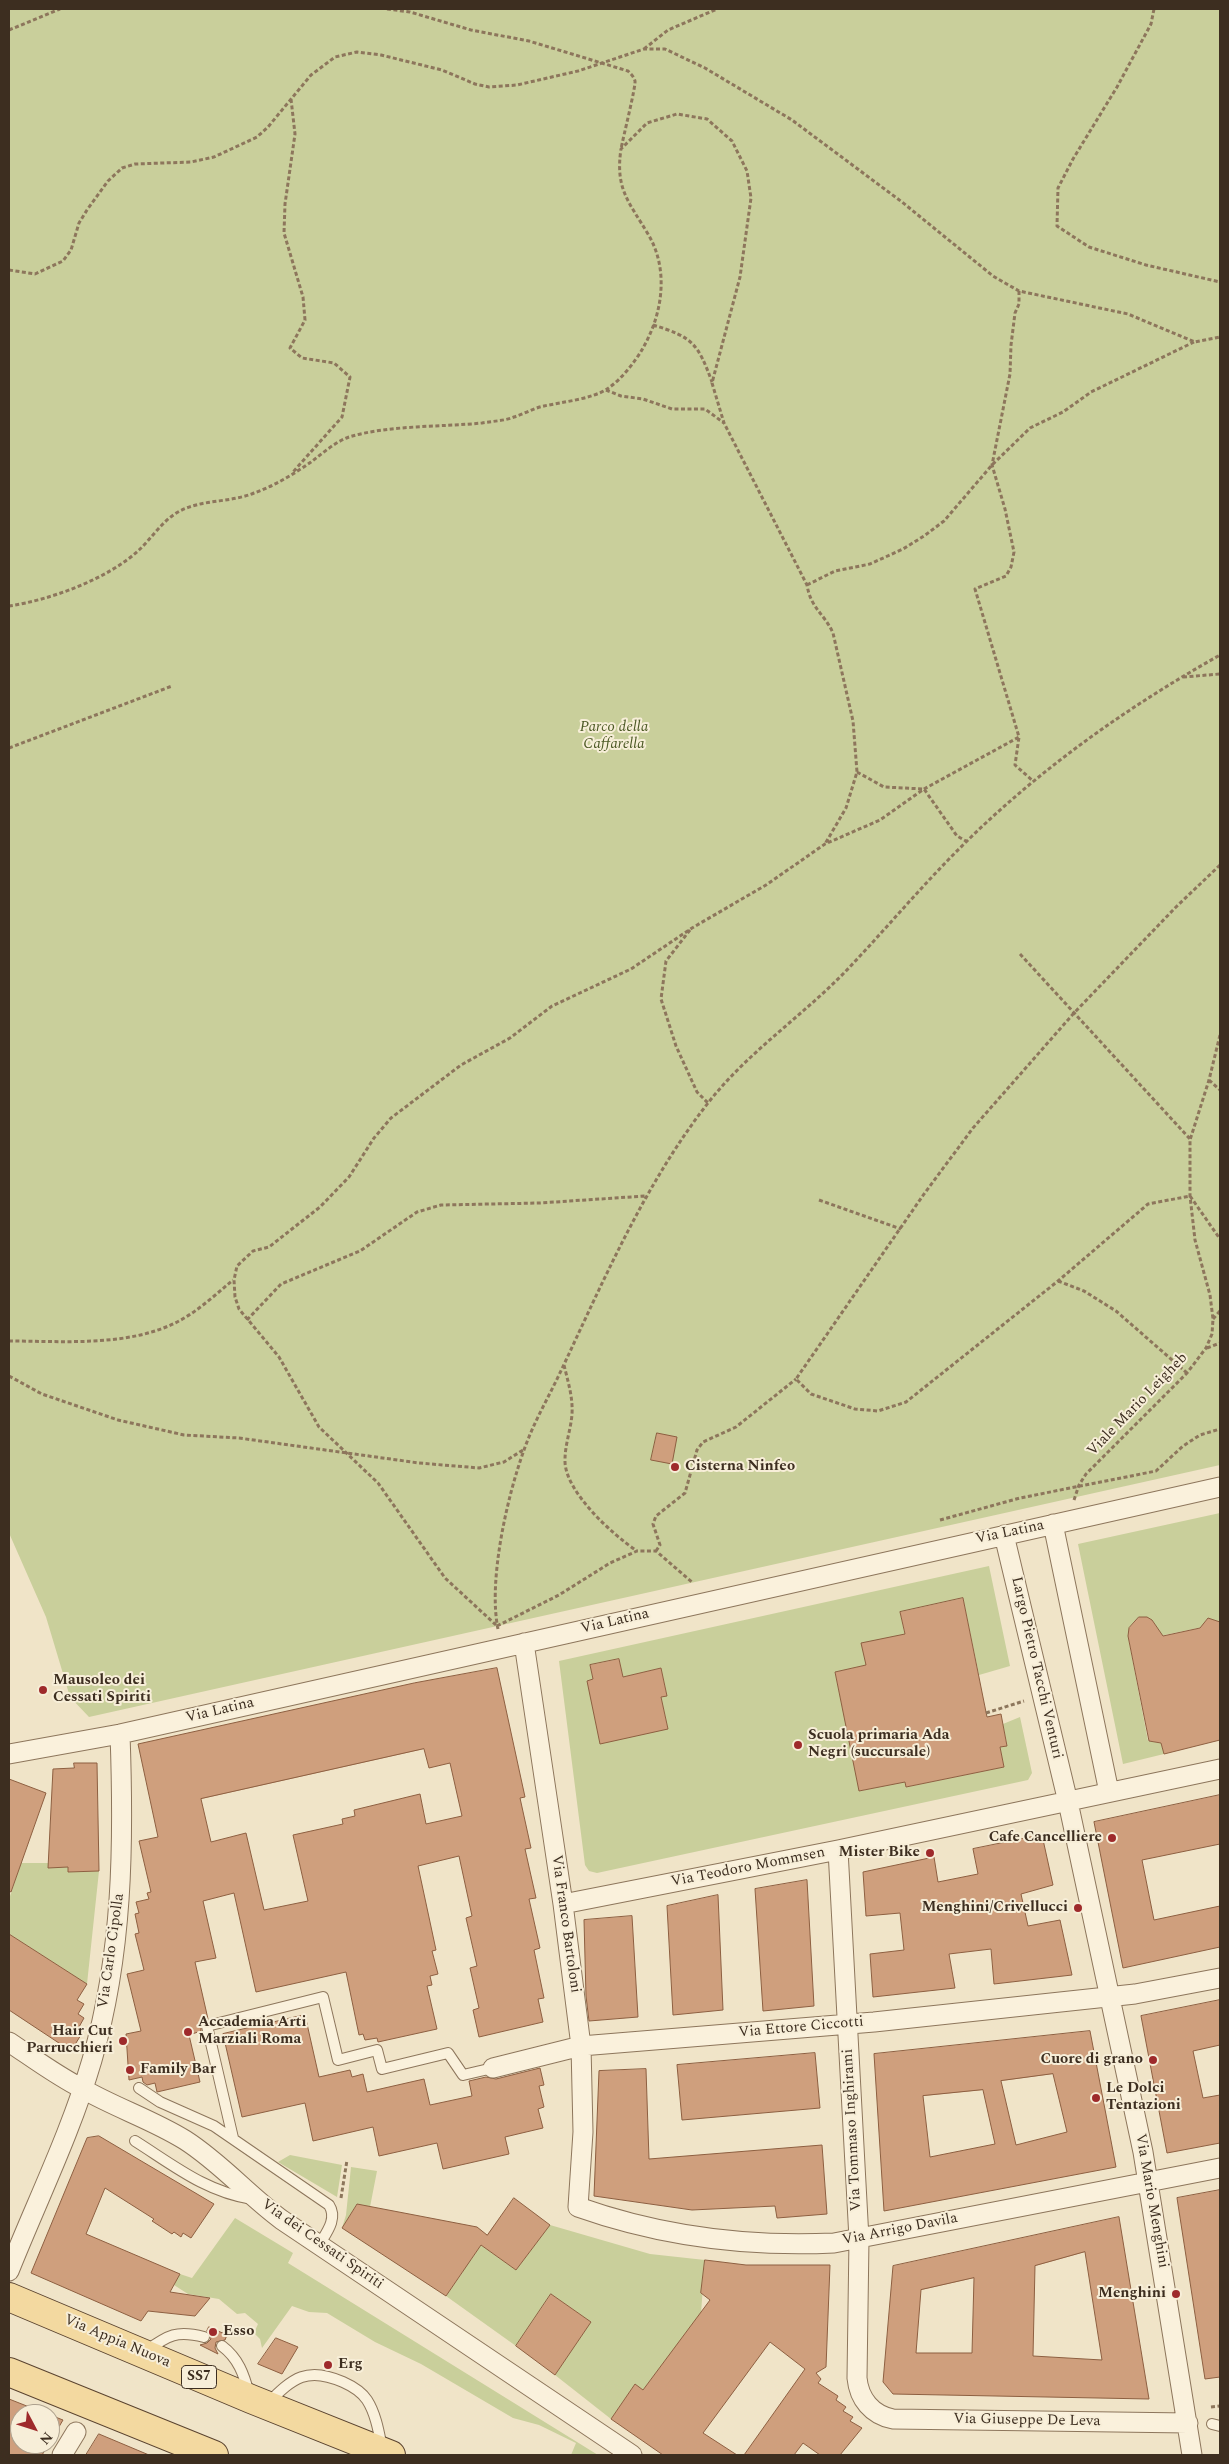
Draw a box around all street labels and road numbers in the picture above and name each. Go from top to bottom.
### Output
street label: Viale Mario Leigheb [1084,1350,1192,1460]
street label: Via Latina [974,1517,1046,1549]
street label: Largo Pietro Tacchi Venturi [1006,1575,1066,1761]
street label: Via Latina [579,1605,651,1639]
street label: Via Latina [184,1694,256,1728]
street label: Via Teodoro Mommsen [669,1844,827,1892]
street label: Via Franco Bartoloni [546,1854,584,1994]
street label: Via Carlo Cipolla [95,1892,129,2010]
street label: Via Ettore Ciccotti [738,2014,864,2042]
street label: Via Tommaso Inghirami [840,2048,866,2212]
street label: Via Mario Menghini [1130,2132,1172,2270]
street label: Via dei Cessati Spiriti [258,2196,386,2294]
street label: Via Arrigo Davila [841,2210,959,2250]
street label: Via Appia Nuova [61,2311,173,2373]
road number: SS7 [182,2366,216,2388]
street label: Via Giuseppe De Leva [953,2411,1101,2431]

